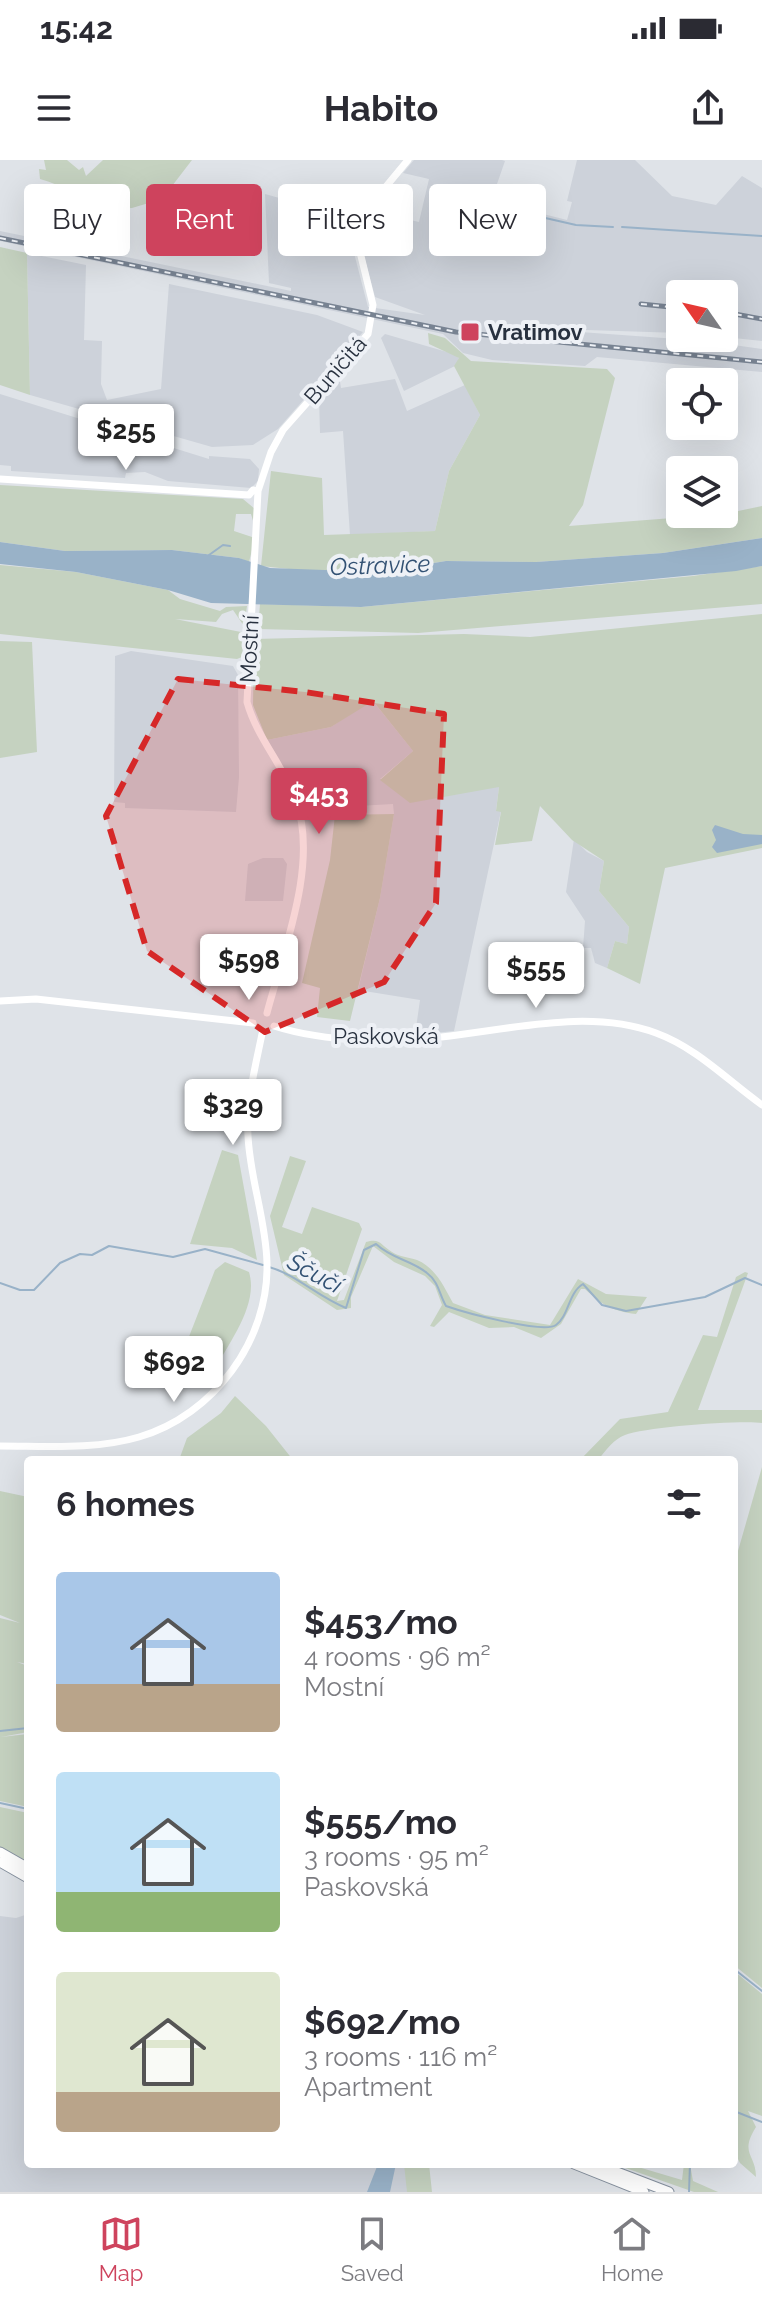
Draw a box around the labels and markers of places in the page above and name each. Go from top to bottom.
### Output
place label: Vratimov [488,319,582,345]
marker: Vratimov [459,321,481,343]
pin: $255 [79,404,173,472]
pin: $453 [272,768,366,836]
pin: $598 [202,934,296,1002]
pin: $555 [489,942,583,1010]
pin: $329 [186,1079,280,1147]
pin: $692 [127,1336,221,1404]

